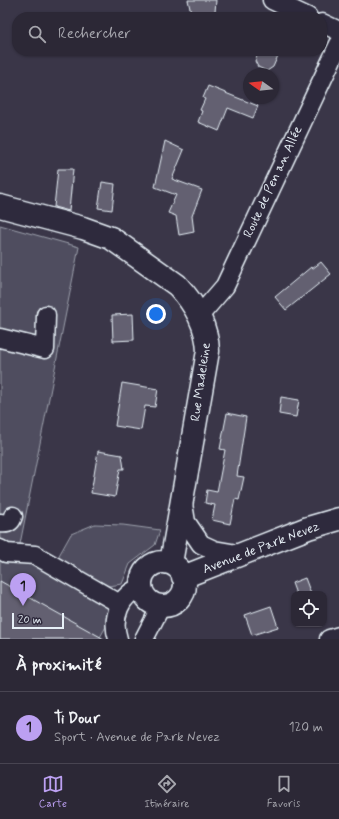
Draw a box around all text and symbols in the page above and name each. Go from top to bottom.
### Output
search box [12,12,327,56]
icon: search [26,23,48,45]
text: Rechercher [58,24,131,44]
north arrow [243,68,279,104]
street label: Route de Pen an Allée [240,123,306,241]
your location [146,304,166,324]
street label: Rue Madeleine [187,341,215,423]
street label: Avenue de Park Nevez [200,518,322,578]
pin: 1 [10,573,36,606]
map controls [291,591,327,627]
button: locate [291,591,327,627]
scale bar [12,611,64,630]
text: 20 m [18,613,41,627]
text: À proximité [16,654,101,676]
text: Ti Dour [54,709,100,729]
text: 1 [26,719,32,736]
text: 120 m [289,719,323,736]
text: Sport · Avenue de Park Nevez [54,729,220,746]
tab: Carte [39,773,67,811]
tab: Itinéraire [144,773,189,811]
tab: Favoris [267,773,300,811]

